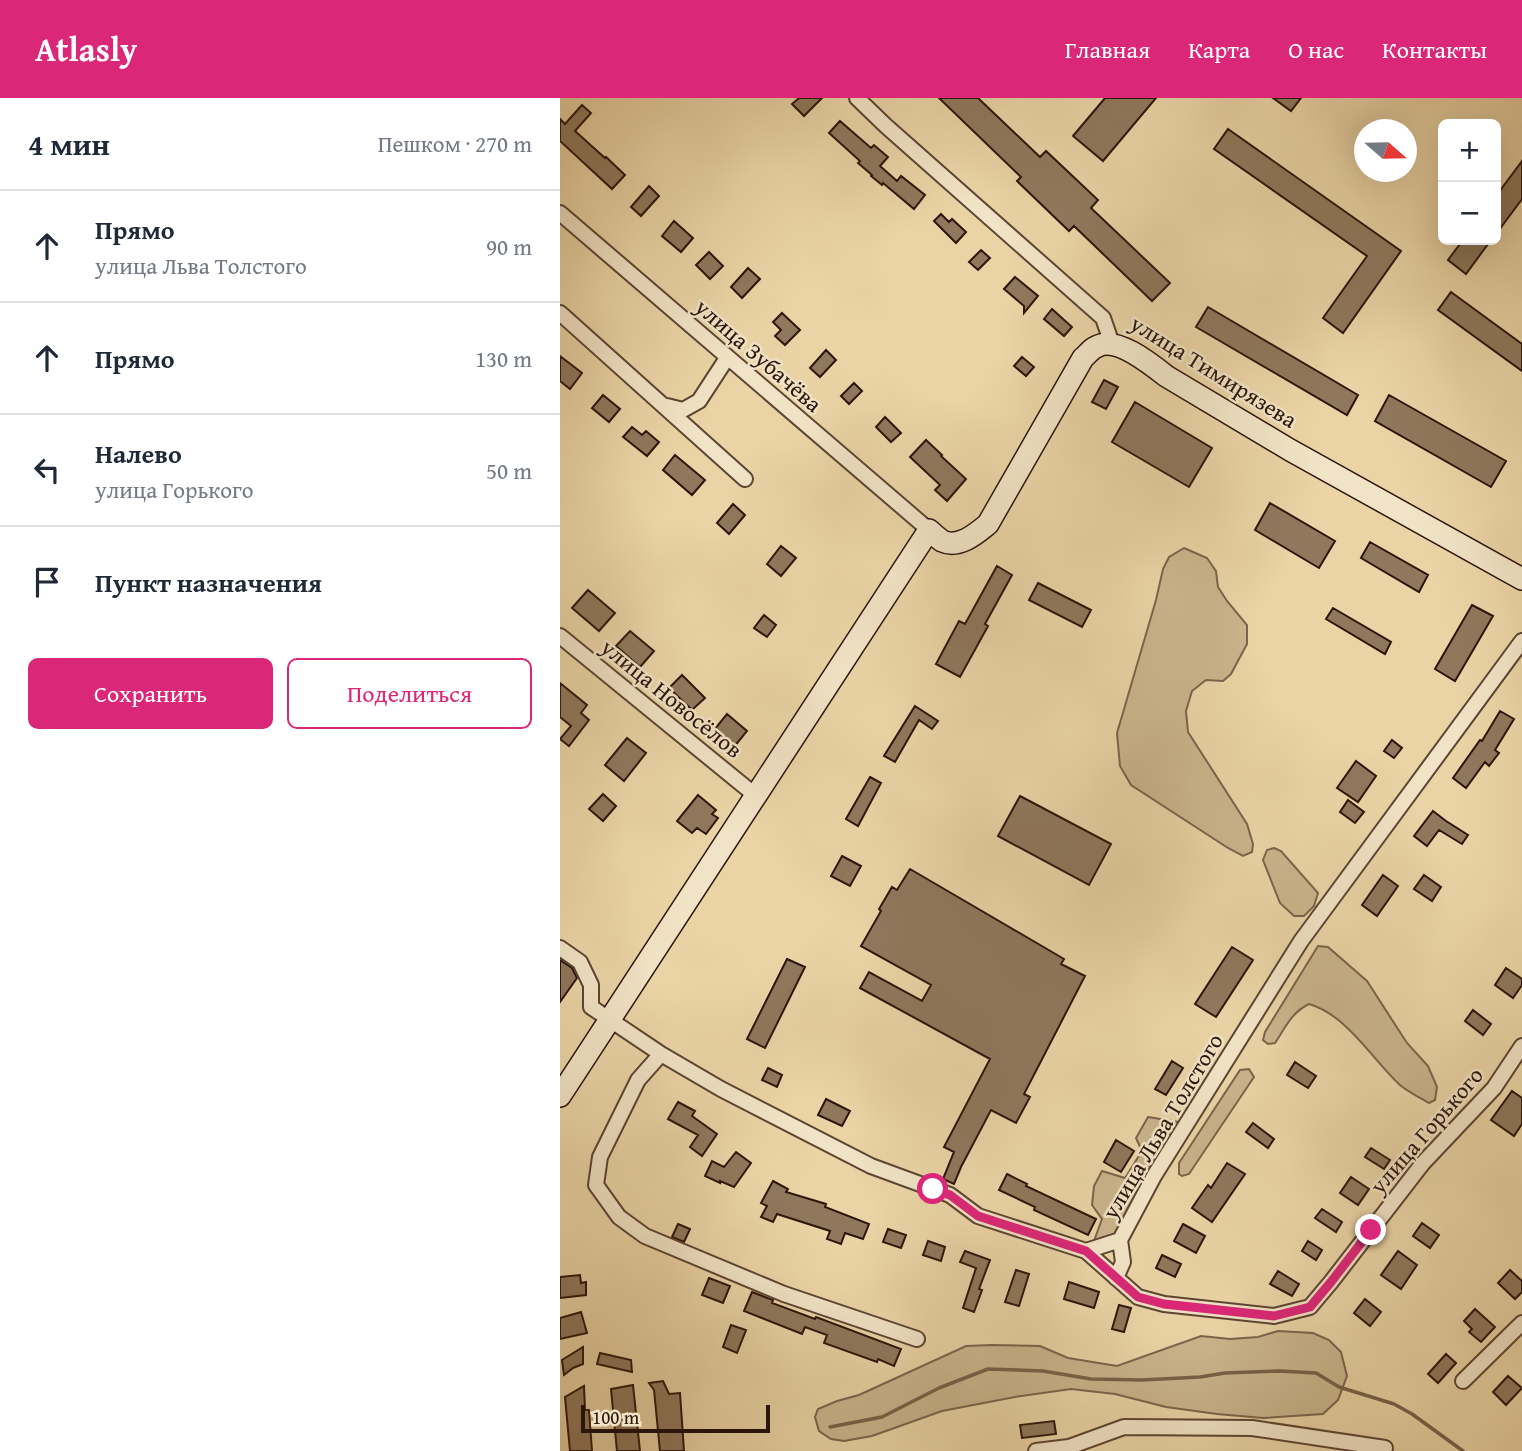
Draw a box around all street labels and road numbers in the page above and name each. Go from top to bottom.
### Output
street label: улица Зубачёва [688,290,830,420]
street label: улица Тимирязева [1123,306,1304,436]
street label: улица Новосёлов [593,630,750,765]
street label: улица Льва Толстого [1093,1027,1231,1226]
street label: улица Горького [1361,1059,1490,1201]

